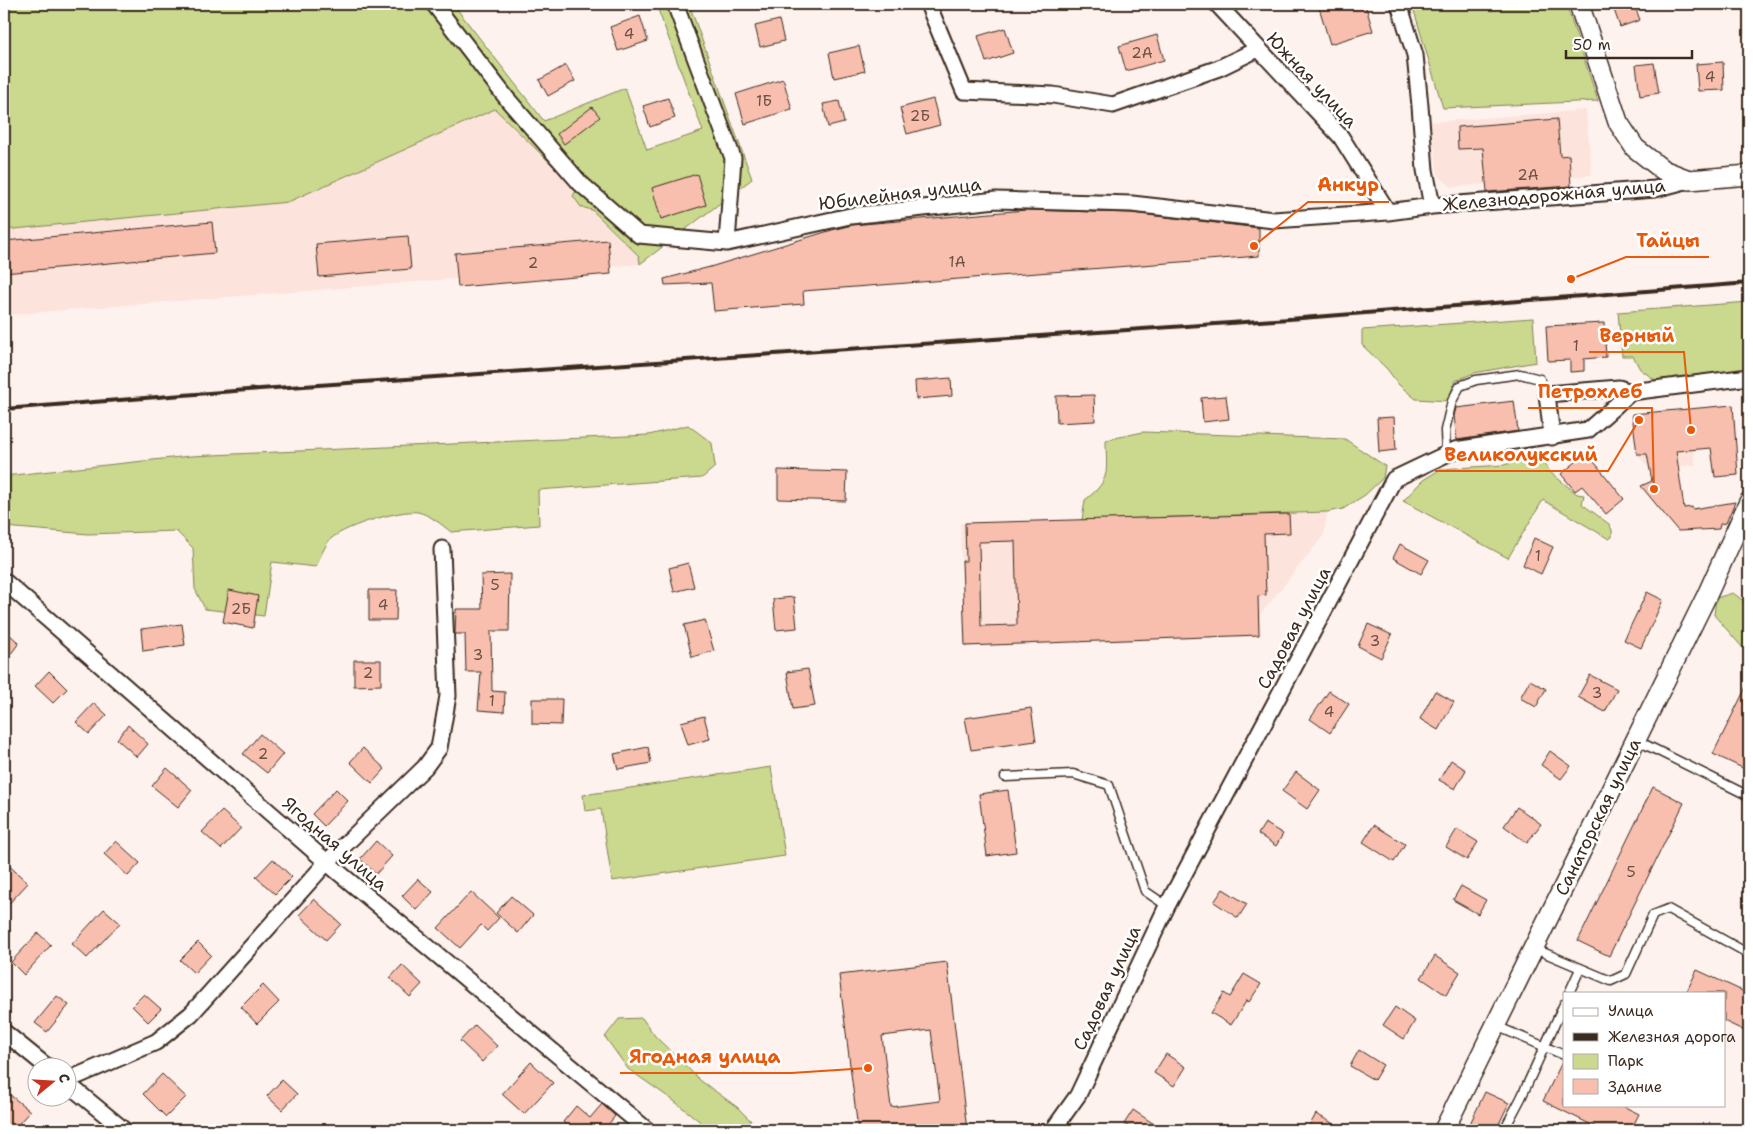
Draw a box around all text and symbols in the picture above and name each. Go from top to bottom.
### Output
house number: 4 [624,24,634,44]
street label: Южная улица [1261,27,1363,133]
scale bar [1566,28,1692,60]
text: 50 m [1573,35,1611,55]
house number: 2А [1131,43,1153,63]
house number: 4 [1705,67,1715,87]
house number: 1Б [756,91,772,111]
house number: 2Б [910,106,930,126]
house number: 2А [1517,165,1539,185]
callout: Анкур [1308,168,1389,202]
street label: Юбилейная улица [817,172,983,216]
text: Анкур [1317,172,1379,197]
street label: Железнодорожная улица [1442,173,1666,217]
callout: Тайцы [1626,223,1709,257]
text: Тайцы [1636,228,1700,253]
house number: 1А [948,252,966,272]
house number: 2 [528,253,538,273]
callout: Верный [1589,318,1684,352]
text: Верный [1600,323,1674,348]
house number: 1 [1573,336,1579,356]
callout: Петрохлеб [1528,374,1652,408]
text: Петрохлеб [1538,379,1642,404]
callout: Великолукский [1435,437,1608,471]
text: Великолукский [1444,442,1598,467]
house number: 1 [1535,546,1541,566]
street label: Садовая улица [1252,563,1336,693]
house number: 5 [490,575,500,595]
house number: 4 [378,595,388,615]
house number: 2Б [231,599,251,619]
house number: 3 [1370,631,1380,651]
house number: 3 [473,645,483,665]
house number: 2 [363,663,373,683]
house number: 3 [1592,683,1602,703]
house number: 1 [489,691,495,711]
house number: 4 [1324,702,1334,722]
street label: Санаторская улица [1549,734,1647,900]
house number: 2 [258,744,268,764]
street label: Ягодная улица [277,792,393,896]
house number: 5 [1626,862,1636,882]
street label: Садовая улица [1068,922,1146,1054]
legend [1563,992,1726,1106]
text: Улица [1608,1001,1654,1021]
text: Железная дорога [1608,1027,1736,1047]
callout: Ягодная улица [620,1039,791,1073]
text: Ягодная улица [630,1044,781,1069]
text: Парк [1608,1051,1644,1071]
north arrow [28,1056,78,1106]
text: С [54,1071,74,1085]
text: Здание [1608,1077,1662,1097]

